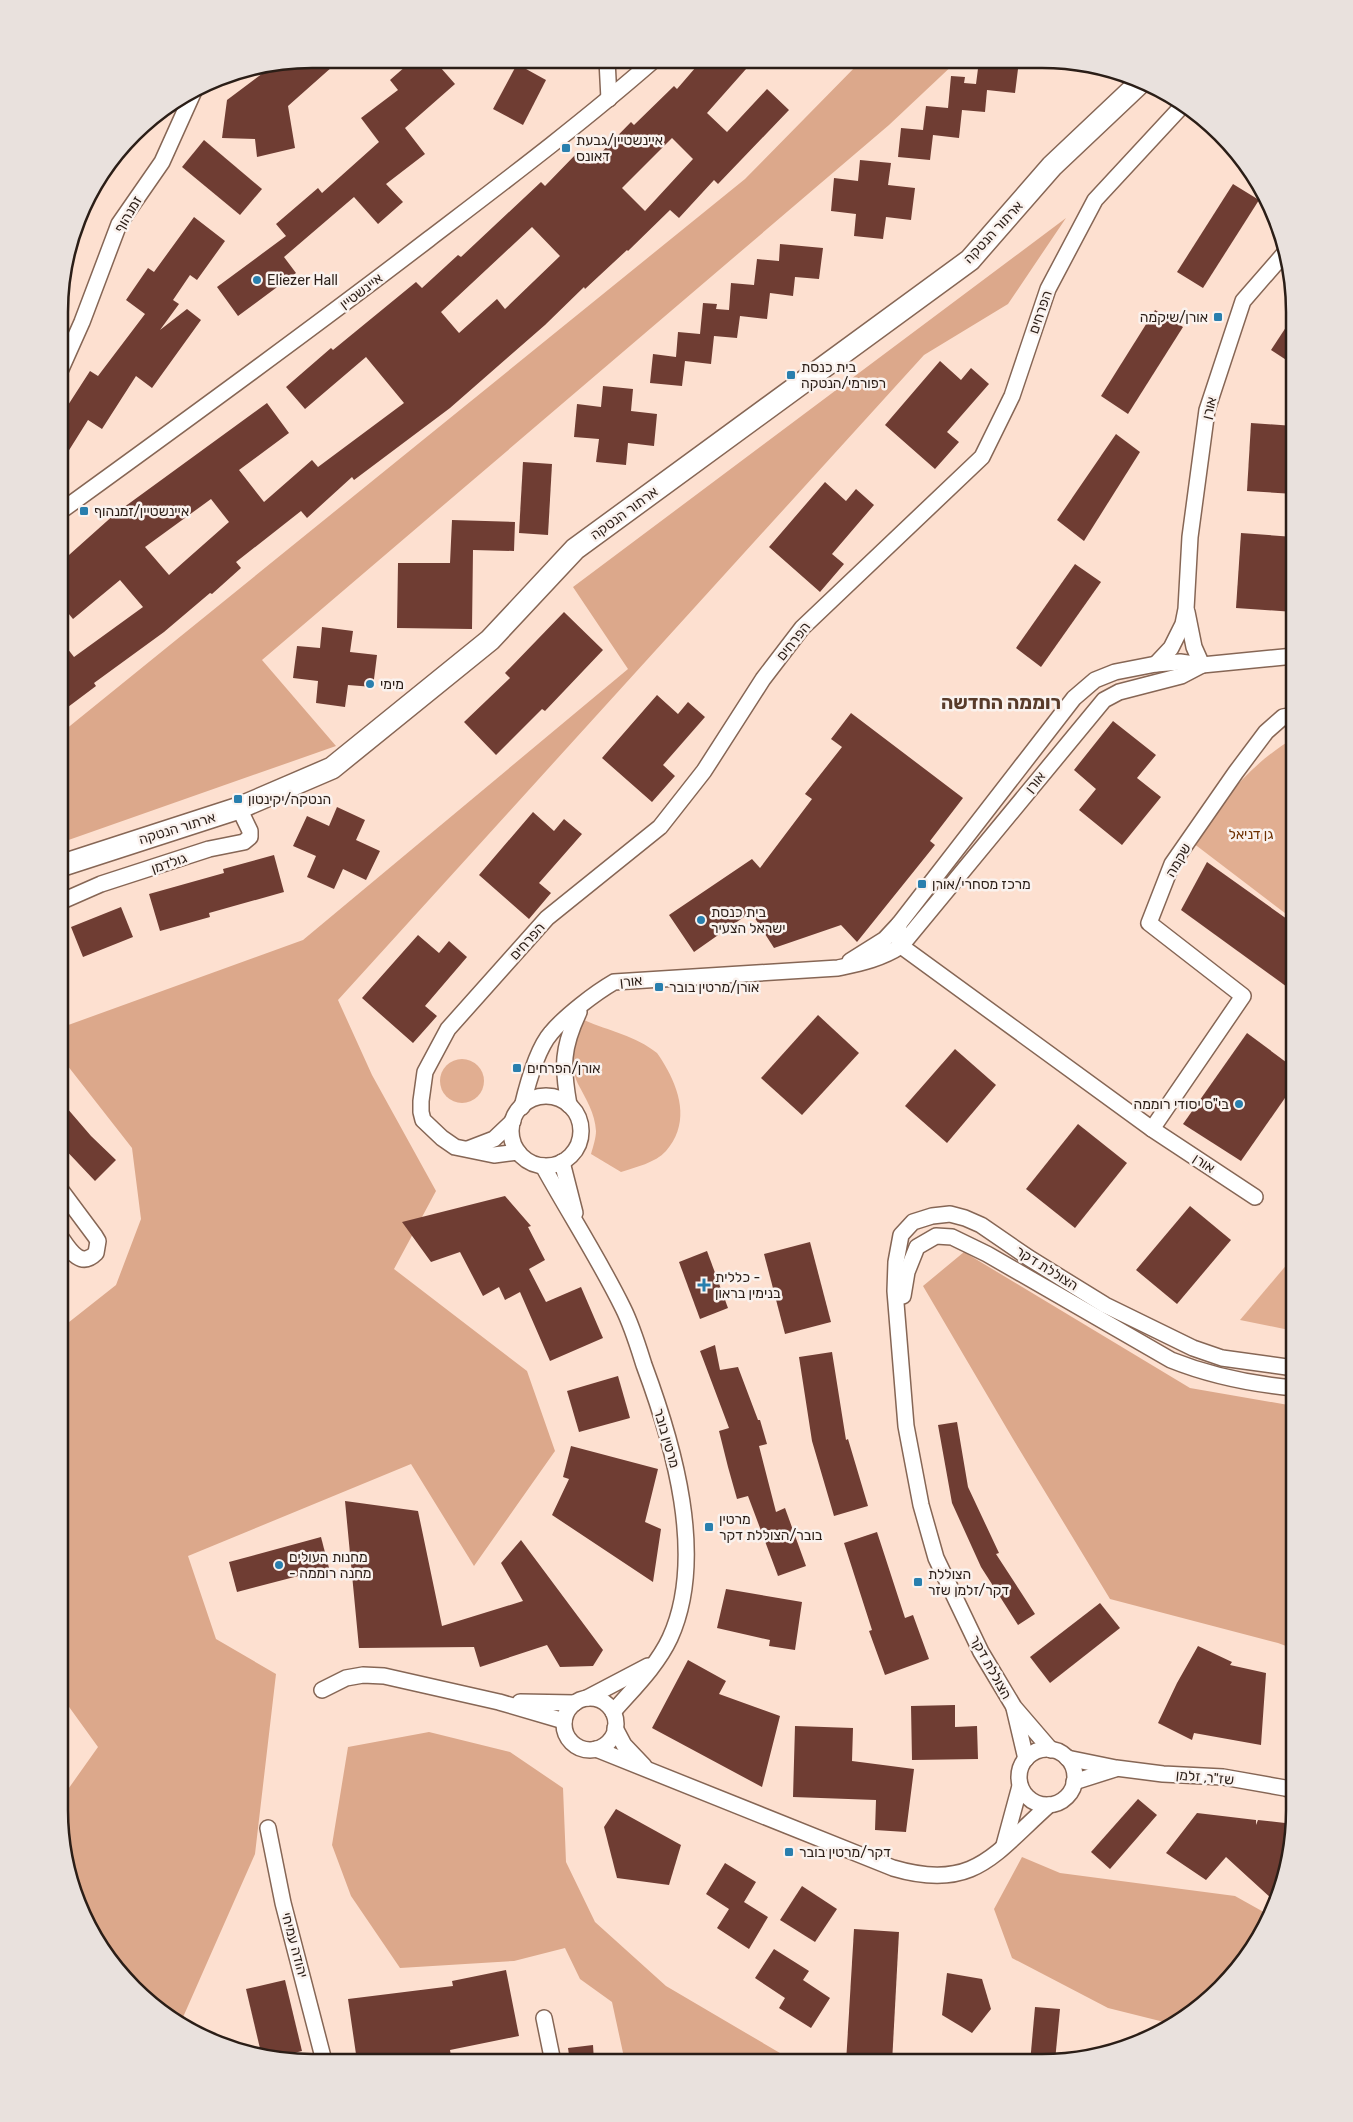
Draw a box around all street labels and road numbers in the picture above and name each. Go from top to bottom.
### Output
street label: זמנהוף [111,193,146,236]
street label: ארתור הנטקה [960,198,1027,267]
street label: איינשטיין [337,270,386,313]
street label: הפרחים [1025,288,1056,336]
street label: אורן [1198,395,1220,421]
street label: ארתור הנטקה [587,483,661,544]
street label: הפרחים [773,619,814,664]
street label: אורן [1022,768,1049,796]
street label: ארתור הנטקה [137,809,218,848]
street label: שקמה [1162,840,1195,880]
street label: גולדמן [149,849,189,877]
street label: הפרחים [506,919,549,964]
street label: אורן [619,972,643,991]
street label: אורן [1190,1150,1218,1177]
street label: הצוללת דקר [1012,1243,1081,1294]
street label: מרטין בובר [650,1406,683,1470]
street label: הצוללת דקר [966,1632,1015,1702]
street label: שז"ר, זלמן [1175,1766,1235,1789]
street label: יהודה עמיחי [278,1911,311,1980]

